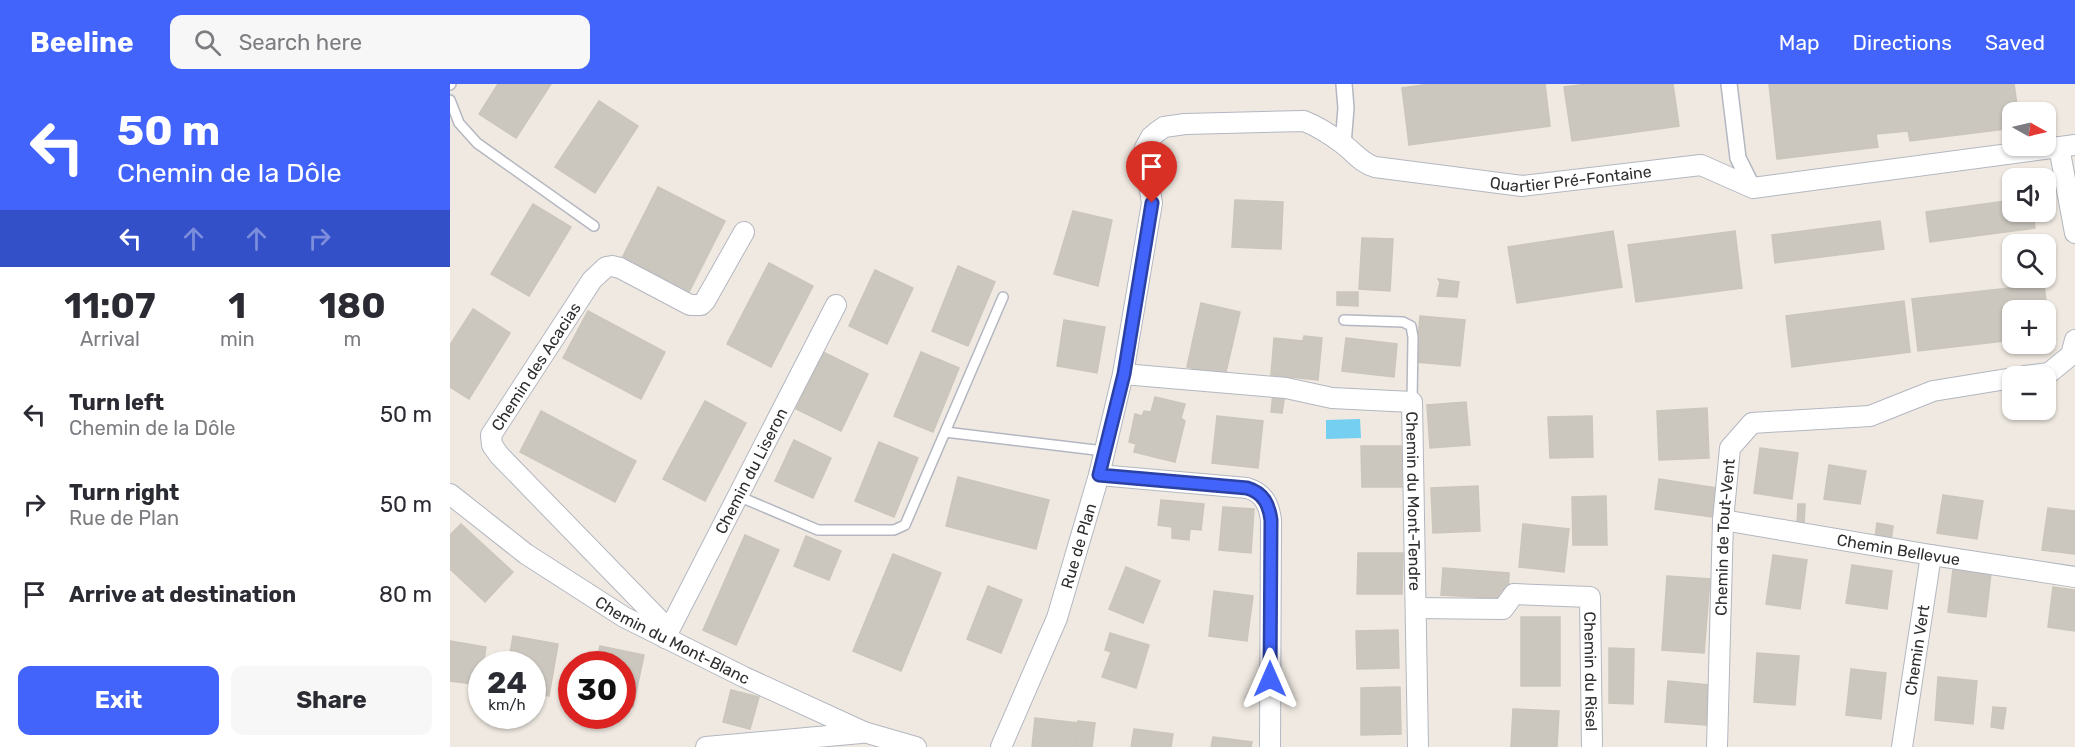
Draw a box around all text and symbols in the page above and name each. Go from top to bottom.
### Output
search box [170,15,590,69]
text: Beeline [30,26,134,59]
icon: search [191,26,224,59]
text: Search here [239,29,362,56]
text: Map [1779,30,1820,55]
text: Directions [1853,30,1952,55]
text: Saved [1985,30,2045,55]
north arrow [2002,102,2056,156]
map controls [2002,102,2056,420]
text: 50 m [117,106,220,156]
icon: left [18,108,96,186]
pin [1126,141,1177,203]
icon: arrive [1135,150,1168,183]
text: Chemin de la Dôle [117,157,342,189]
street label: Quartier Pré-Fontaine [1489,162,1653,196]
button: sound [2002,168,2056,222]
icon: left [114,222,147,255]
icon: ahead [177,222,210,255]
icon: ahead [240,222,273,255]
icon: right [303,222,336,255]
button: search [2002,234,2056,288]
text: 11:07 [64,284,156,327]
text: 1 [228,284,246,327]
text: 180 [319,284,386,327]
street label: Chemin des Acacias [487,299,585,435]
button: + [2002,300,2056,354]
text: Arrival [80,327,140,351]
text: min [220,327,255,351]
text: m [343,327,361,351]
button: − [2002,366,2056,420]
text: Turn left [69,389,164,416]
icon: left [18,398,51,431]
text: 50 m [380,401,432,428]
street label: Chemin du Liseron [711,405,792,537]
street label: Chemin du Mont-Tendre [1402,411,1424,591]
text: Chemin de la Dôle [69,416,235,440]
street label: Chemin de Tout-Vent [1711,458,1739,616]
text: Turn right [69,479,179,506]
icon: right [18,488,51,521]
text: 50 m [380,491,432,518]
street label: Rue de Plan [1057,501,1100,591]
text: Rue de Plan [69,506,179,530]
street label: Chemin Bellevue [1835,530,1961,569]
icon: arrive [18,578,51,611]
text: Arrive at destination [69,581,296,608]
text: 80 m [379,581,432,608]
street label: Chemin du Mont-Blanc [592,592,753,688]
street label: Chemin Vert [1901,603,1933,697]
street label: Chemin du Risel [1580,611,1601,731]
position arrow [1238,647,1302,711]
speed limit sign: 30 [558,651,636,729]
text: 24 [487,665,527,701]
button: Exit [18,666,219,735]
button: Share [231,666,432,735]
text: km/h [488,696,526,714]

